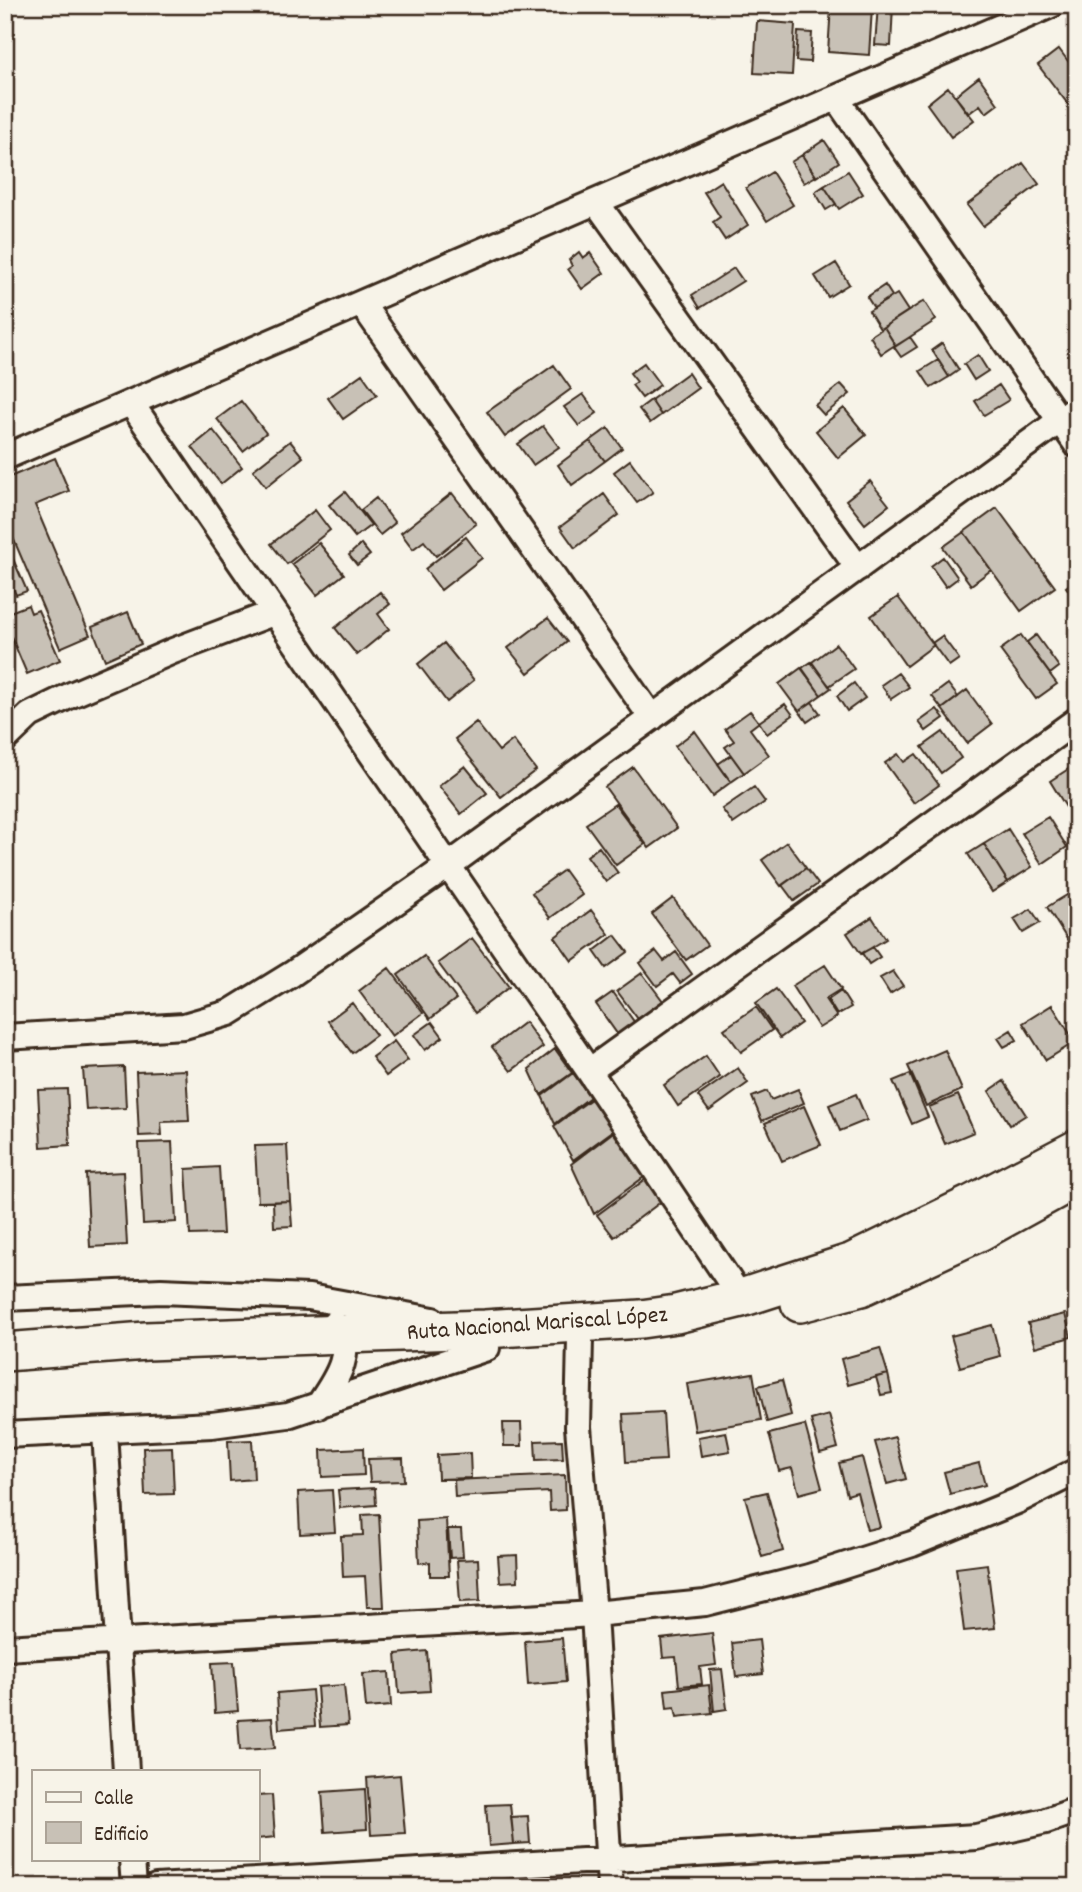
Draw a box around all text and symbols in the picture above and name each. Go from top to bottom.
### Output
street label: Ruta Nacional Mariscal López [406,1299,669,1351]
legend [32,1770,259,1860]
text: Calle [94,1785,133,1815]
text: Edificio [94,1821,149,1851]

